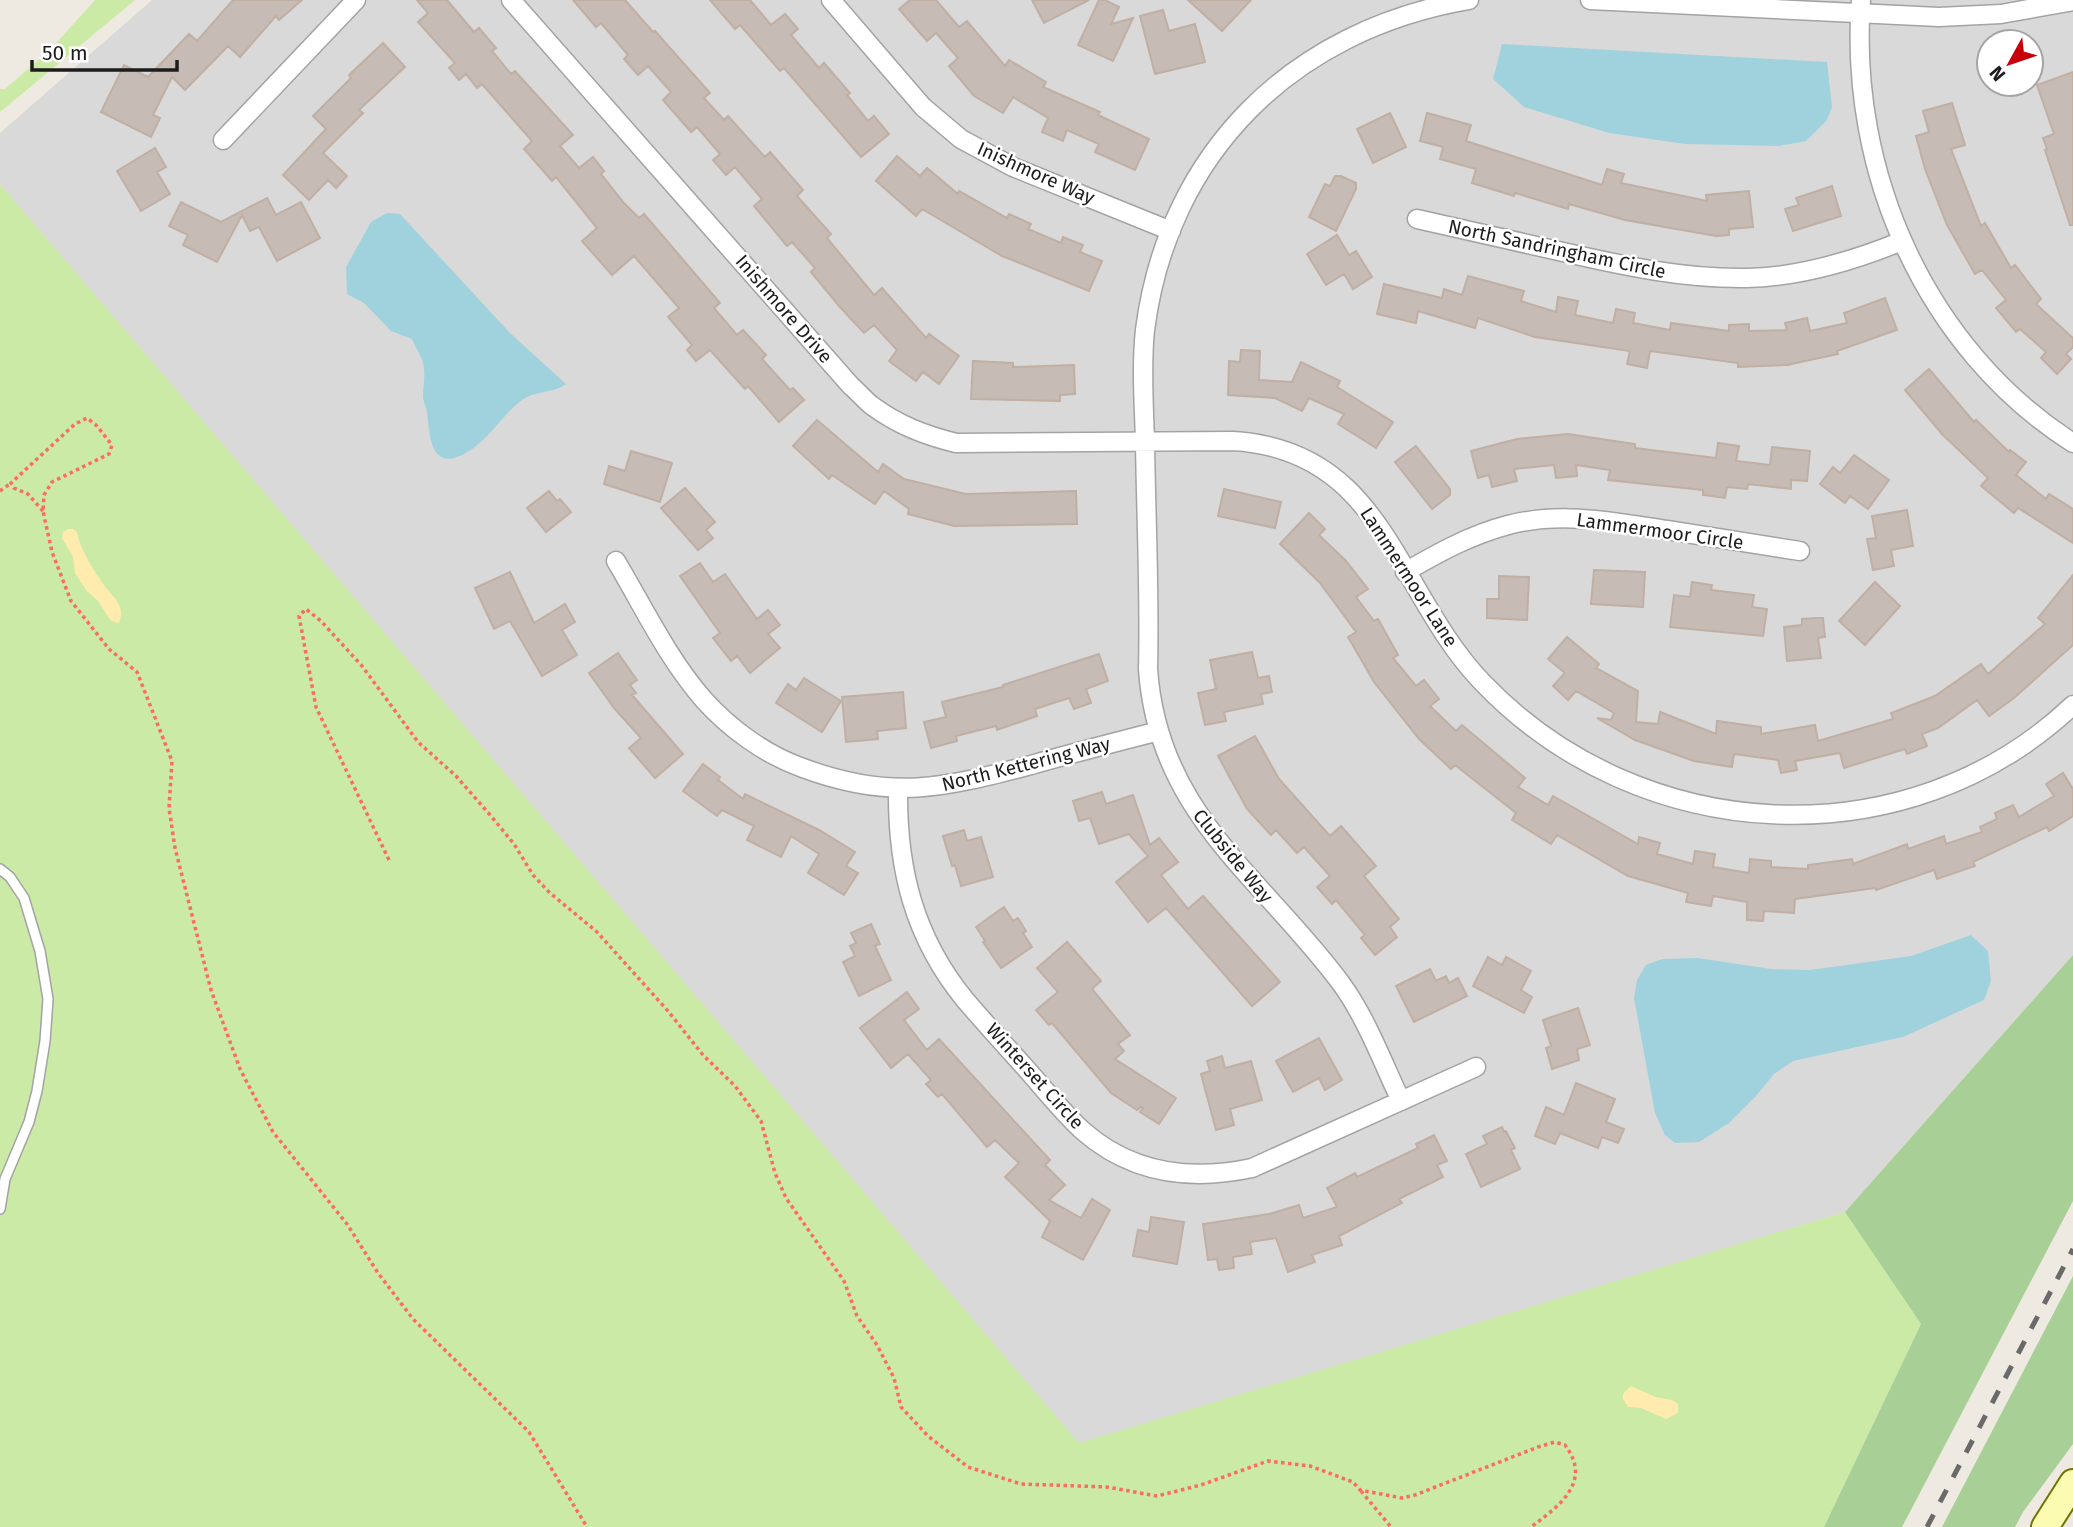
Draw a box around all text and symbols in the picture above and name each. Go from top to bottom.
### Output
scale bar [32,28,177,72]
north arrow [1975,28,2045,98]
text: 50 m [42,40,88,66]
text: N [1984,61,2010,86]
street label: Inishmore Way [974,137,1099,209]
street label: North Sandringham Circle [1446,215,1668,283]
street label: Inishmore Drive [731,250,837,368]
street label: Lammermoor Lane [1355,503,1463,651]
street label: Lammermoor Circle [1575,508,1745,554]
street label: North Kettering Way [939,732,1113,796]
street label: Clubside Way [1188,805,1278,908]
street label: Winterset Circle [981,1018,1089,1134]

